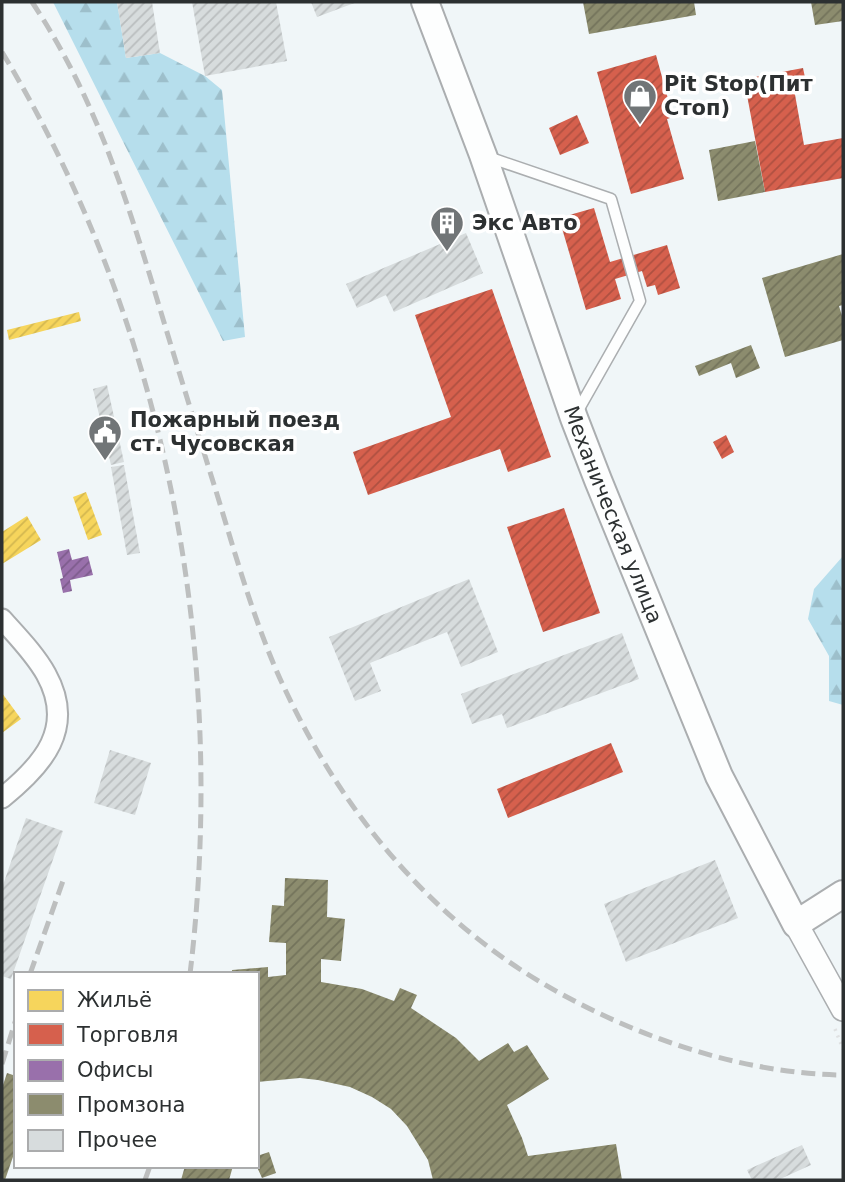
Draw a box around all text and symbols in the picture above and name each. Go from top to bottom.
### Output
place label: Pit Stop(Пит Стоп) [664,72,813,120]
shop icon: Pit Stop(Пит Стоп) [621,77,659,126]
building icon: Экс Авто [428,204,466,253]
place label: Экс Авто [472,211,578,235]
street label: Механическая улица [559,403,667,627]
place label: Пожарный поезд ст. Чусовская [130,408,340,456]
public building icon: Пожарный поезд ст. Чусовская [86,413,124,462]
legend [14,972,259,1168]
text: Жильё [77,988,152,1012]
text: Торговля [76,1023,178,1047]
text: Офисы [77,1058,153,1082]
text: Промзона [77,1093,185,1117]
text: Прочее [77,1128,157,1152]

